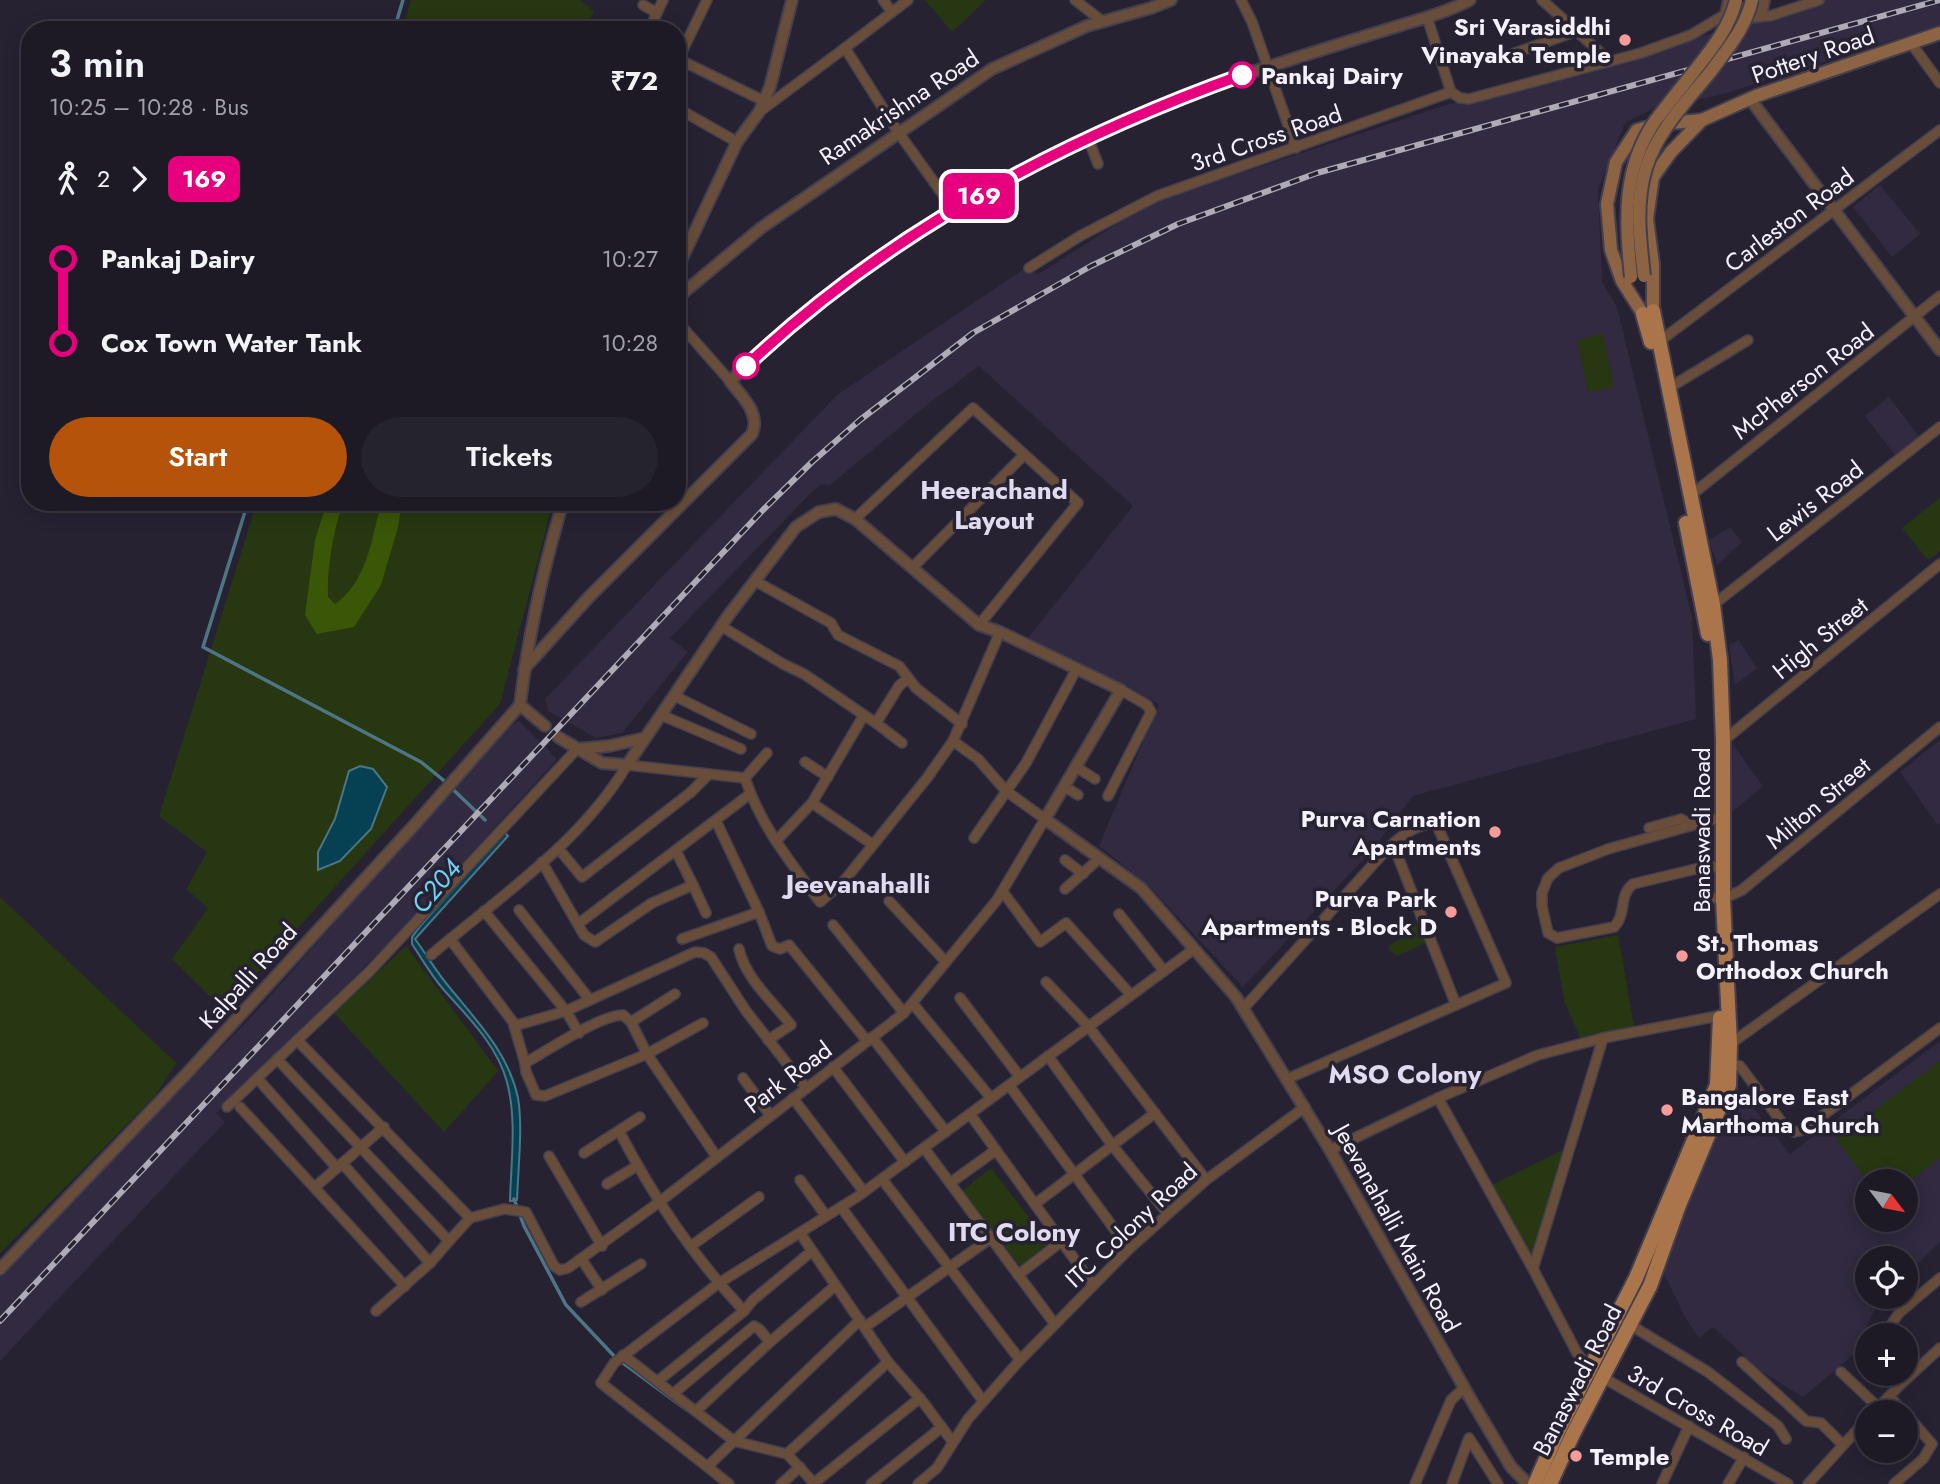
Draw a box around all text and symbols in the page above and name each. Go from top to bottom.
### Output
place label: Sri Varasiddhi Vinayaka Temple [1420,9,1611,72]
street label: Pottery Road [1747,18,1879,92]
marker: Sri Varasiddhi Vinayaka Temple [1617,32,1633,48]
text: 3 min [49,36,145,91]
street label: Ramakrishna Road [812,41,986,173]
place label: Pankaj Dairy [1261,58,1403,93]
text: ₹72 [610,62,658,100]
marker: Pankaj Dairy [1229,62,1255,88]
text: 10:25 – 10:28 · Bus [49,90,249,124]
street label: 3rd Cross Road [1186,96,1346,180]
icon: walk [49,160,87,198]
icon: forward [120,160,158,198]
street label: Carleston Road [1717,160,1861,280]
text: 169 [182,161,226,196]
text: 2 [97,162,110,196]
line badge: 169 [939,173,1019,219]
text: 169 [957,178,1001,213]
text: Pankaj Dairy [101,240,255,278]
text: 10:27 [602,242,658,276]
street label: McPherson Road [1725,314,1881,448]
text: Cox Town Water Tank [101,324,362,362]
text: 10:28 [601,326,658,360]
unlabelled marker [733,353,759,379]
button: Start [49,417,347,497]
button: Tickets [361,417,658,497]
street label: Lewis Road [1759,452,1871,550]
district label: Heerachand Layout [920,471,1068,539]
street label: High Street [1765,588,1876,688]
street label: Banaswadi Road [1684,747,1719,913]
street label: Milton Street [1758,749,1878,857]
place label: Purva Carnation Apartments [1301,801,1481,864]
marker: Purva Carnation Apartments [1487,824,1503,840]
water label: C204 [402,850,470,922]
district label: Jeevanahalli [781,865,930,903]
place label: Purva Park Apartments - Block D [1201,881,1437,944]
marker: Purva Park Apartments - Block D [1443,904,1459,920]
street label: Kalpalli Road [191,915,305,1037]
place label: St. Thomas Orthodox Church [1696,925,1889,988]
marker: St. Thomas Orthodox Church [1674,948,1690,964]
street label: Park Road [737,1032,839,1122]
district label: MSO Colony [1329,1055,1482,1093]
place label: Bangalore East Marthoma Church [1681,1079,1880,1142]
marker: Bangalore East Marthoma Church [1659,1102,1675,1118]
street label: Jeevanahalli Main Road [1324,1115,1469,1339]
street label: ITC Colony Road [1057,1154,1205,1296]
north arrow [1855,1169,1918,1232]
map controls [1855,1169,1918,1463]
district label: ITC Colony [948,1213,1080,1251]
button: locate [1855,1246,1918,1309]
street label: Banaswadi Road [1524,1298,1630,1462]
button: + [1855,1323,1918,1386]
street label: 3rd Cross Road [1621,1355,1775,1465]
button: − [1855,1400,1918,1463]
place label: Temple [1590,1439,1670,1474]
marker: Temple [1568,1448,1584,1464]

